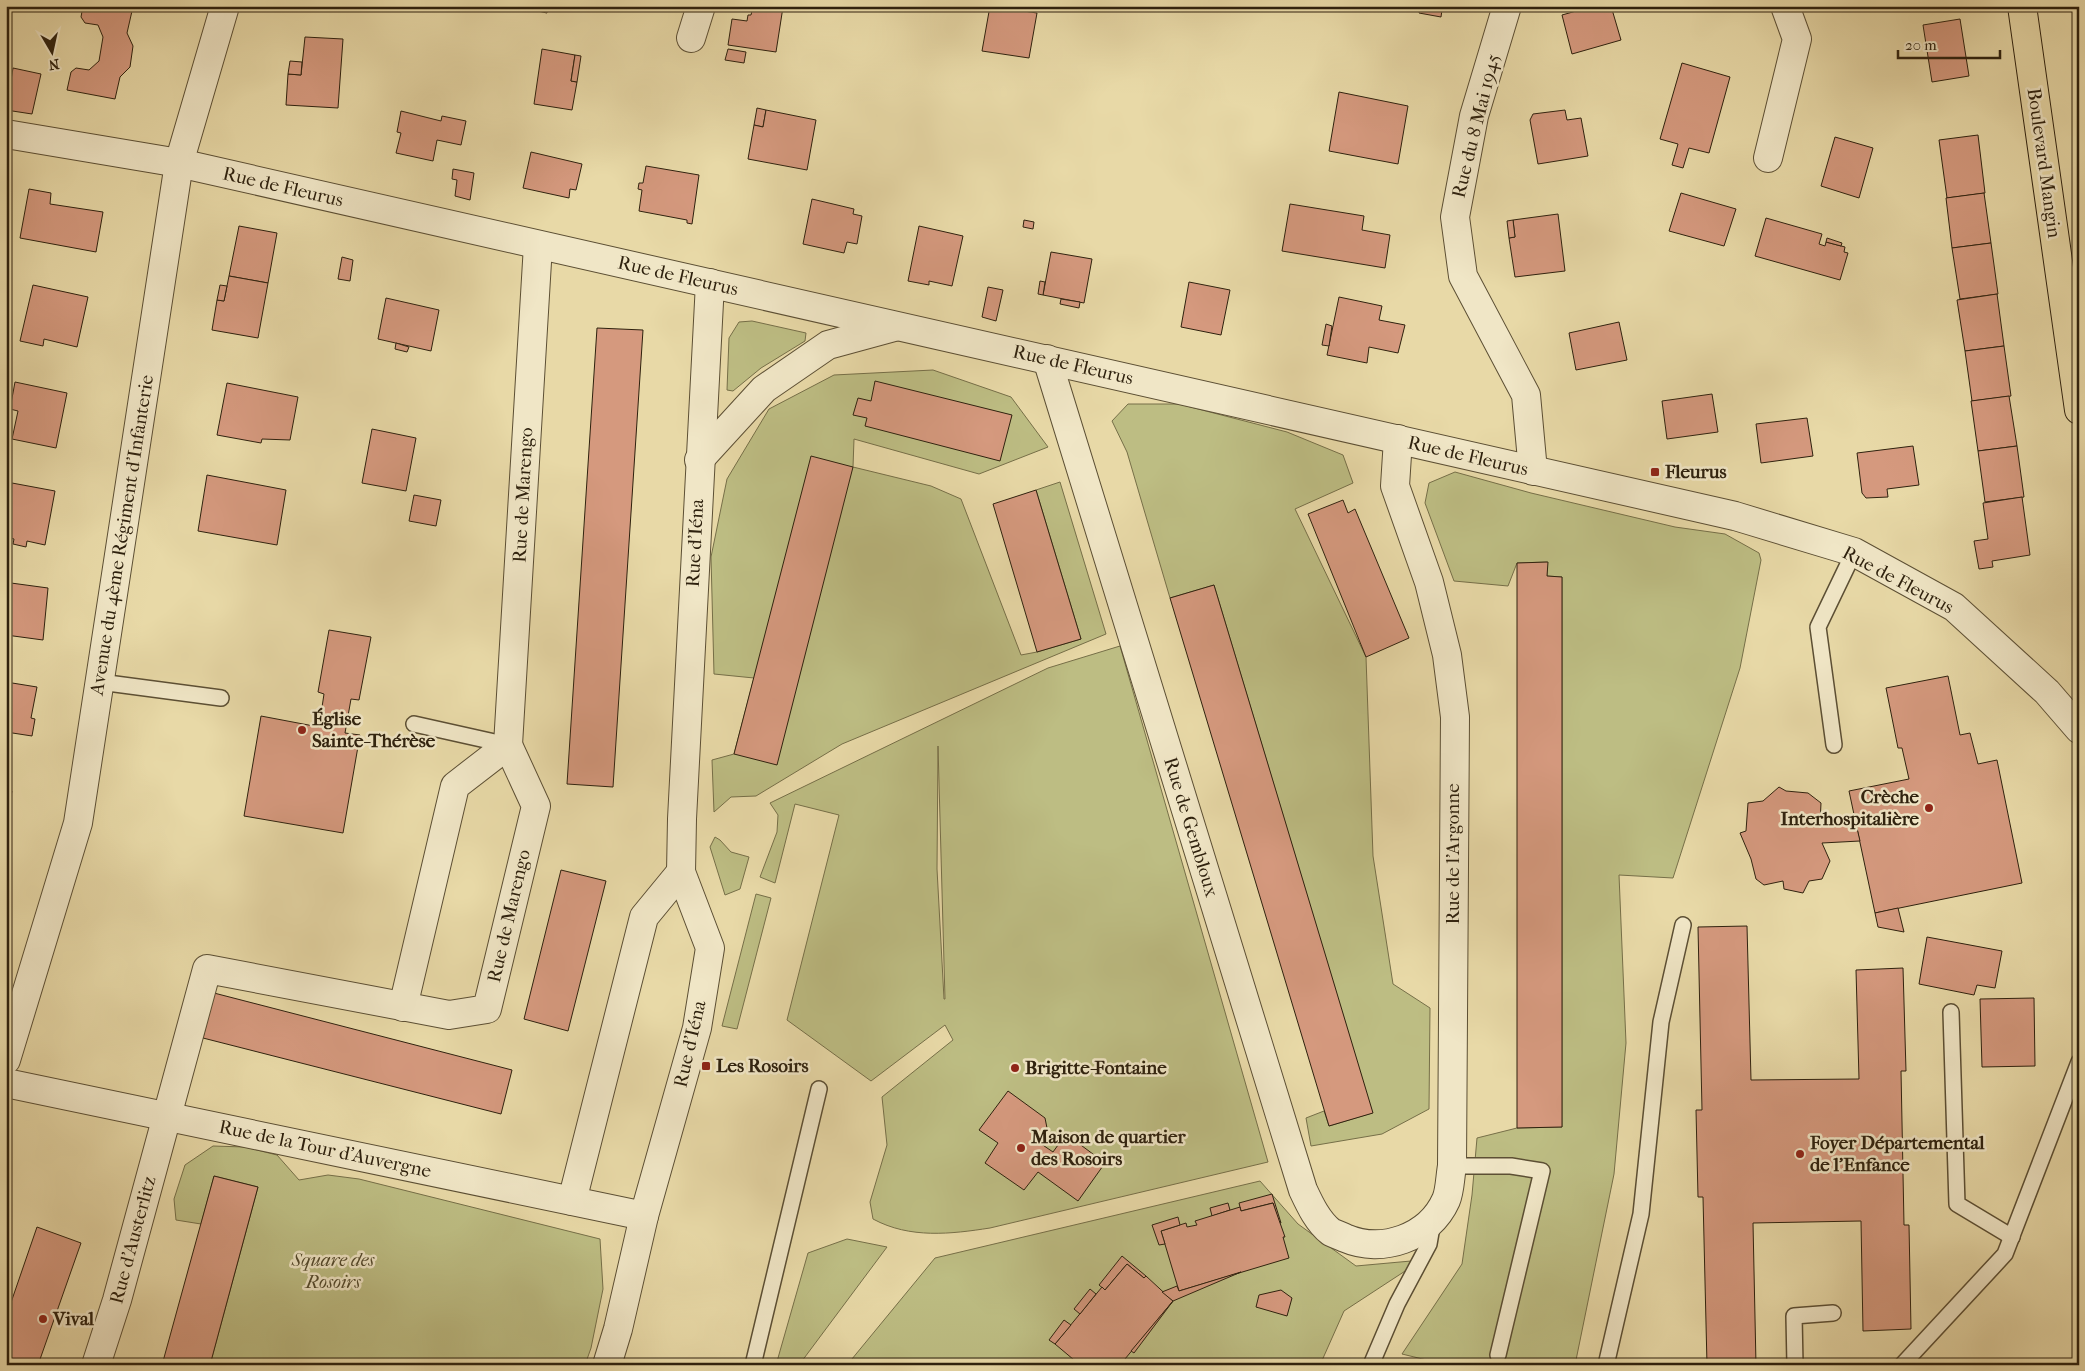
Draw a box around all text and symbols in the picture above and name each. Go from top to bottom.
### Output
north arrow [28,28,78,78]
scale bar [1898,28,2000,60]
text: 20 m [1905,36,1937,54]
street label: Rue du 8 Mai 1945 [1447,52,1505,200]
text: N [47,55,61,74]
street label: Boulevard Mangin [2023,87,2065,239]
street label: Rue de Fleurus [221,162,345,212]
street label: Rue de Fleurus [616,251,740,301]
street label: Rue de Fleurus [1011,340,1135,390]
street label: Avenue du 4ème Régiment d'Infanterie [86,373,158,698]
street label: Rue de Marengo [508,426,538,563]
street label: Rue de Fleurus [1406,431,1530,481]
place label: Fleurus [1664,461,1726,483]
marker: Fleurus [1649,466,1661,478]
street label: Rue d'Iéna [682,498,708,588]
street label: Rue de Fleurus [1839,541,1957,619]
place label: Église Sainte-Thérèse [312,707,436,752]
marker: Église Sainte-Thérèse [296,724,308,736]
street label: Rue de Gembloux [1159,754,1223,900]
street label: Rue de l'Argonne [1442,783,1464,925]
place label: Crèche Interhospitalière [1781,786,1920,830]
marker: Crèche Interhospitalière [1923,802,1935,814]
street label: Rue de Marengo [483,847,535,985]
street label: Rue d'Iéna [669,998,711,1090]
place label: Les Rosoirs [716,1055,808,1077]
place label: Brigitte-Fontaine [1025,1057,1167,1079]
marker: Les Rosoirs [700,1060,712,1072]
marker: Brigitte-Fontaine [1009,1062,1021,1074]
street label: Rue de la Tour d'Auvergne [217,1116,433,1182]
place label: Maison de quartier des Rosoirs [1030,1126,1186,1170]
place label: Foyer Départemental de l'Enfance [1809,1132,1985,1176]
marker: Maison de quartier des Rosoirs [1015,1142,1027,1154]
marker: Foyer Départemental de l'Enfance [1794,1148,1806,1160]
street label: Rue d'Austerlitz [105,1174,161,1306]
park label: Square des Rosoirs [291,1249,375,1293]
place label: Vival [52,1308,95,1330]
marker: Vival [37,1313,49,1325]

